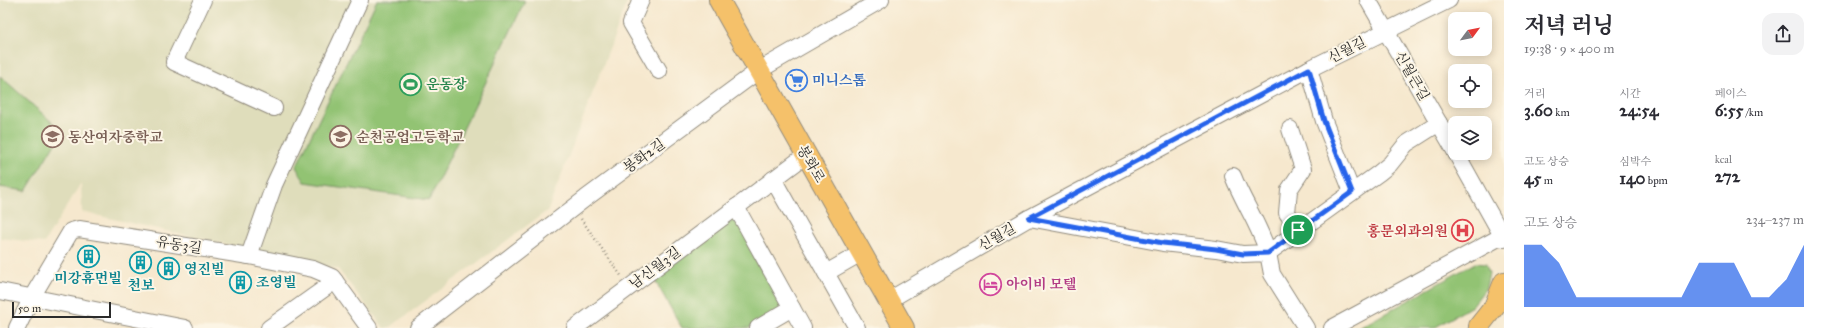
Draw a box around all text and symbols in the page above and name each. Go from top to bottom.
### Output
north arrow [1448,12,1492,56]
map controls [1448,12,1492,160]
text: 저녁 러닝 [1524,12,1614,39]
button: share [1762,13,1804,55]
street label: 신월길 [1325,33,1369,67]
text: 19:38 · 9 × 400 m [1524,41,1614,57]
street label: 신월큰길 [1391,48,1433,104]
button: locate [1448,64,1492,108]
supermarket icon: 미니스톱 [784,67,810,93]
sports icon: 운동장 [398,71,424,97]
place label: 미니스톱 [812,72,867,89]
place label: 운동장 [426,76,467,93]
text: 거리 [1524,87,1545,100]
text: 시간 [1619,87,1641,100]
text: 페이스 [1715,87,1747,100]
text: 3.60 [1524,100,1553,121]
text: 24:54 [1619,100,1658,121]
text: 6:55 [1715,100,1743,121]
text: km [1553,106,1570,119]
text: /km [1743,106,1763,119]
button: layers [1448,116,1492,160]
school or university icon: 동산여자중학교 [39,124,65,150]
school or university icon: 순천공업고등학교 [327,124,353,150]
place label: 동산여자중학교 [68,129,163,146]
place label: 순천공업고등학교 [356,129,465,146]
street label: 봉화2길 [620,135,668,177]
street label: 봉화로 [793,142,829,186]
text: kcal [1715,153,1732,166]
text: 고도 상승 [1524,155,1569,168]
text: 심박수 [1619,155,1651,168]
text: 272 [1715,166,1740,187]
text: 45 [1524,168,1541,189]
text: 140 [1619,168,1645,189]
text: m [1541,174,1553,187]
text: bpm [1645,174,1668,187]
text: 234–237 m [1746,212,1804,228]
pin [1281,213,1315,247]
text: 고도 상승 [1524,215,1577,231]
hospital icon: 홍문외과의원 [1450,218,1476,244]
street label: 신월길 [975,219,1019,255]
icon: arrive [1287,219,1309,241]
place label: 홍문외과의원 [1367,223,1448,240]
street label: 유동3길 [155,233,203,257]
building icon: 미강휴먼빌 [75,243,101,269]
street label: 남신월3길 [626,243,684,293]
building icon: 천보 [128,250,154,276]
building icon: 영진빌 [156,256,182,282]
place label: 영진빌 [184,261,225,278]
building icon: 조영빌 [227,269,253,295]
place label: 미강휴먼빌 [54,270,122,287]
hotel icon: 아이비 모텔 [978,271,1004,297]
place label: 조영빌 [256,274,297,291]
place label: 아이비 모텔 [1006,276,1077,293]
place label: 천보 [127,277,155,294]
scale bar [12,300,111,319]
text: 50 m [18,302,41,315]

